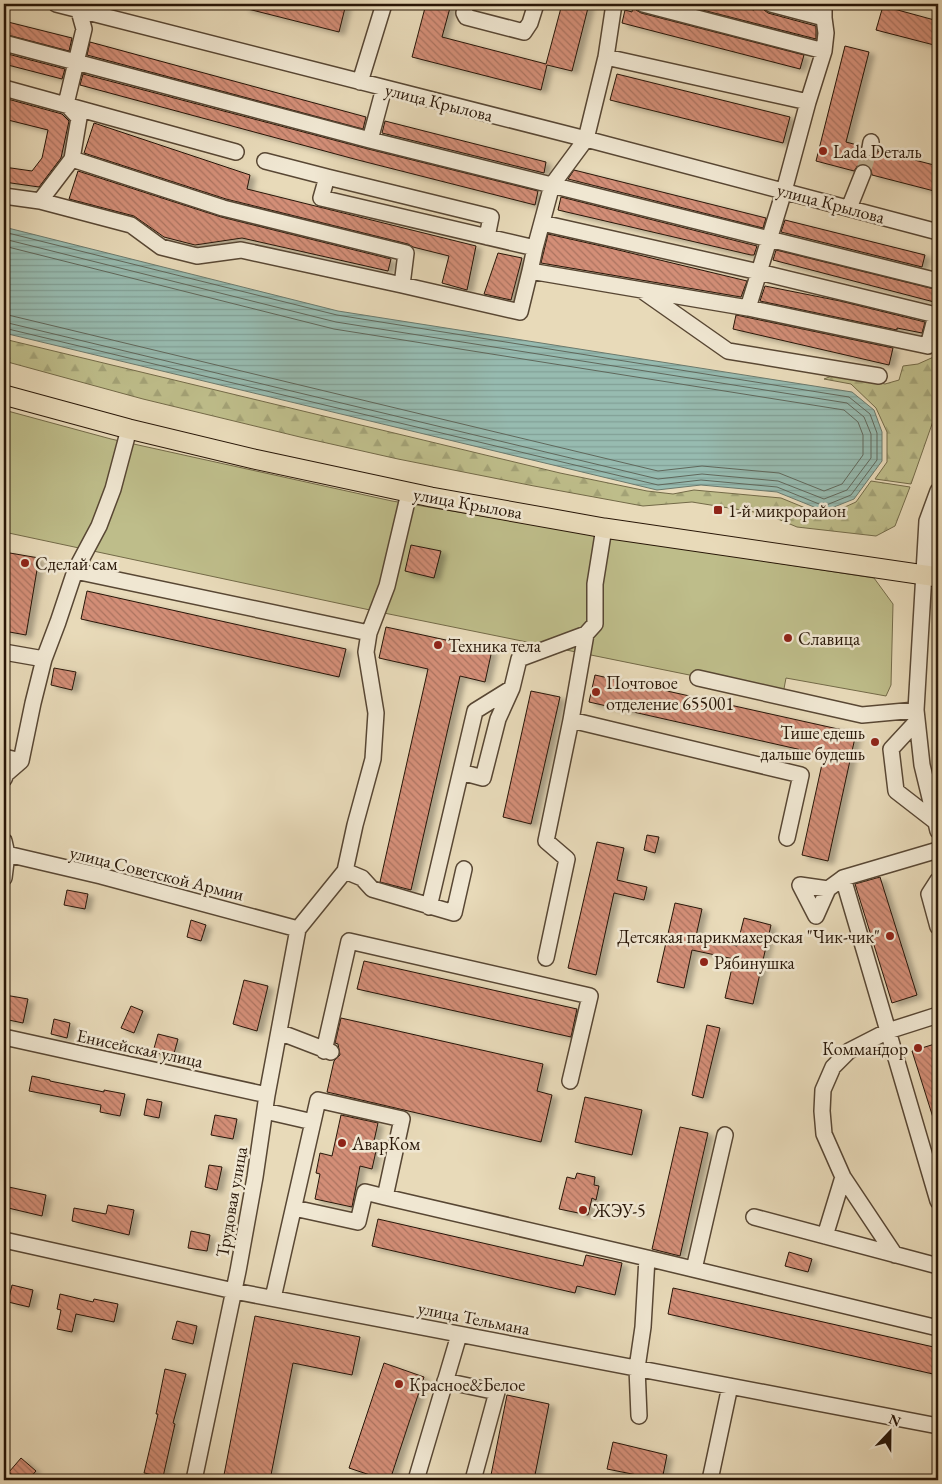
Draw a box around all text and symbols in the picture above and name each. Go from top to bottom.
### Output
street label: улица Крылова [383,78,496,127]
place label: Lada Dеталь [833,140,922,163]
marker: Lada Dеталь [817,145,829,157]
street label: улица Крылова [775,178,888,229]
street label: улица Крылова [412,482,525,524]
place label: 1-й микрорайон [728,499,846,522]
marker: 1-й микрорайон [712,504,724,516]
place label: Сделай сам [35,552,118,575]
marker: Сделай сам [19,557,31,569]
place label: Славица [798,627,861,650]
marker: Славица [782,632,794,644]
place label: Техника тела [448,634,542,657]
marker: Техника тела [432,639,444,651]
place label: Почтовое отделение 655001 [606,671,734,715]
marker: Почтовое отделение 655001 [590,686,602,698]
place label: Тише едешь дальше будешь [760,721,865,765]
marker: Тише едешь дальше будешь [869,736,881,748]
street label: улица Советской Армии [68,840,247,906]
place label: Детсякая парикмахерская "Чик-чик" [617,925,880,948]
marker: Детсякая парикмахерская "Чик-чик" [884,930,896,942]
place label: Рябинушка [714,951,796,974]
marker: Рябинушка [698,956,710,968]
street label: Енисейская улица [75,1023,206,1073]
place label: Коммандор [822,1037,908,1060]
marker: Коммандор [912,1042,924,1054]
place label: АварКом [351,1132,421,1155]
marker: АварКом [336,1137,348,1149]
street label: Трудовая улица [210,1144,252,1259]
place label: ЖЭУ-5 [592,1199,646,1222]
marker: ЖЭУ-5 [577,1204,589,1216]
street label: улица Тельмана [416,1296,533,1340]
place label: Красное&Белое [409,1373,525,1396]
marker: Красное&Белое [393,1378,405,1390]
north arrow [864,1406,914,1456]
text: N [886,1409,904,1431]

